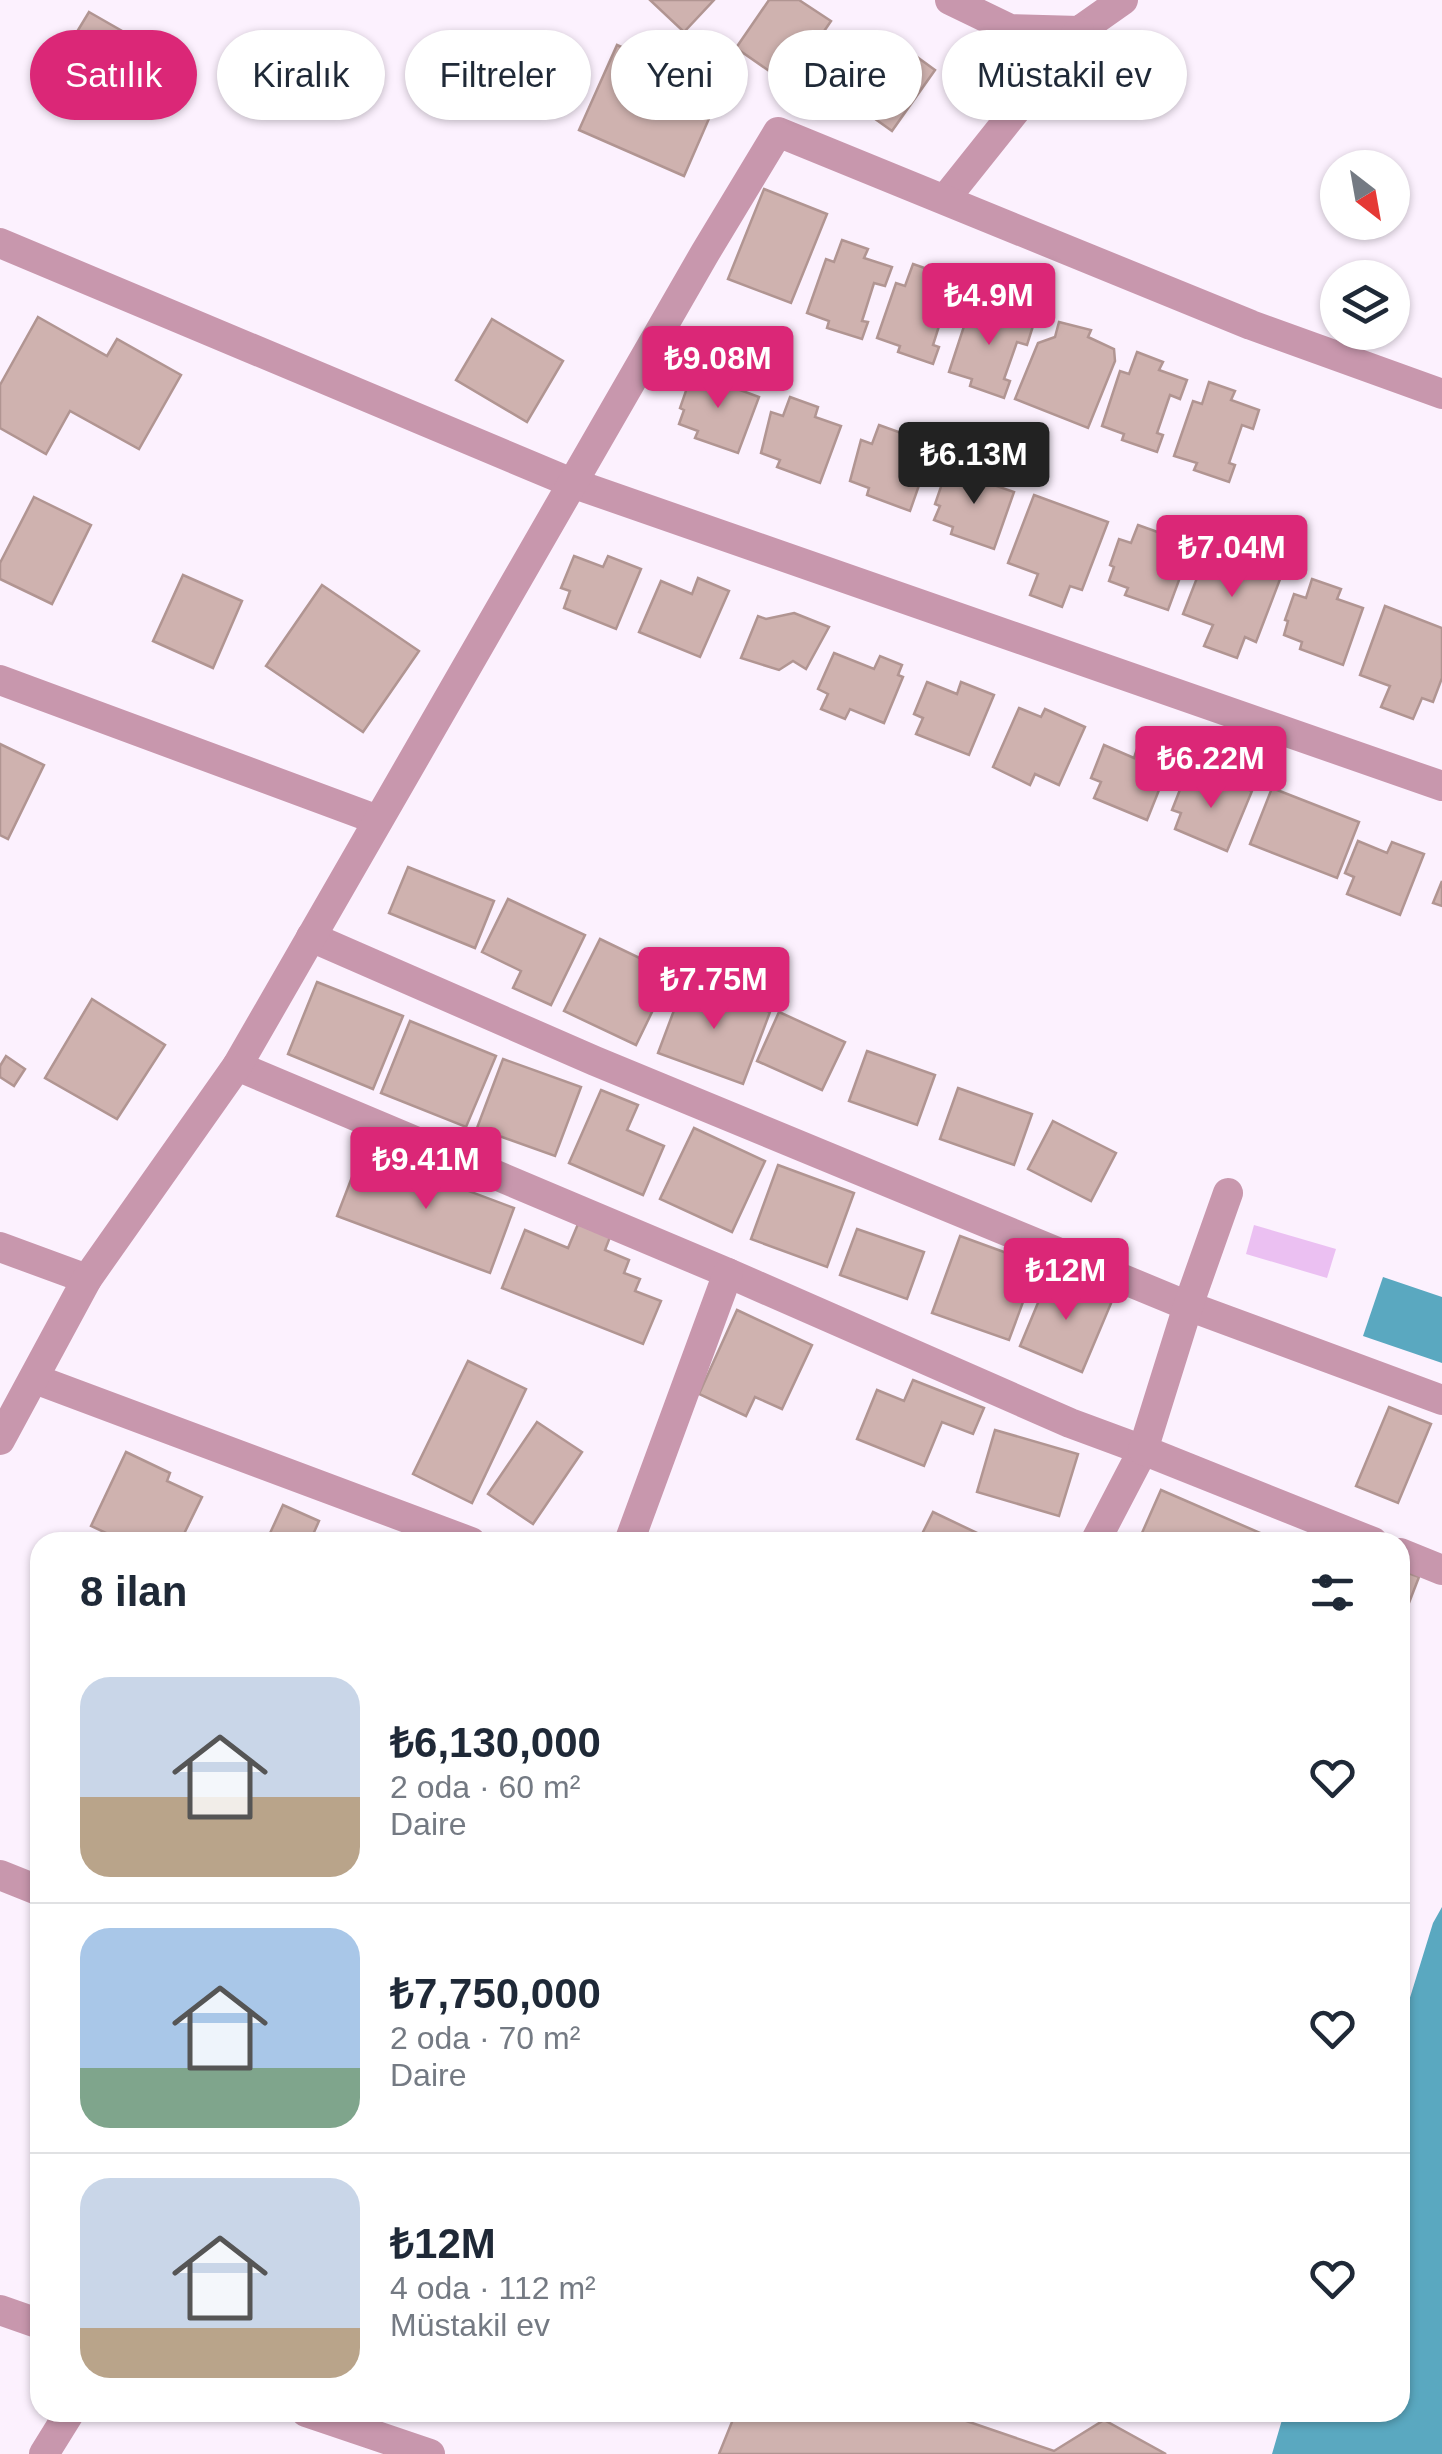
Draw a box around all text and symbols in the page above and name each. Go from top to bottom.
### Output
chip: Satılık [30,30,197,120]
chip: Kiralık [217,30,385,120]
chip: Filtreler [405,30,591,120]
chip: Yeni [611,30,748,120]
chip: Daire [768,30,922,120]
chip: Müstakil ev [942,30,1187,120]
north arrow [1320,150,1410,240]
map controls [1320,150,1410,350]
button: layers [1320,260,1410,350]
pin: ₺4.9M [919,263,1059,348]
text: ₺4.9M [944,277,1034,313]
pin: ₺9.08M [637,326,799,411]
text: ₺9.08M [664,340,772,376]
pin: ₺6.13M [893,422,1055,507]
text: ₺6.13M [920,436,1028,472]
pin: ₺7.04M [1151,515,1313,600]
text: ₺7.04M [1178,529,1286,565]
pin: ₺6.22M [1130,726,1292,811]
text: ₺6.22M [1157,740,1265,776]
pin: ₺7.75M [633,947,795,1032]
text: ₺7.75M [660,961,768,997]
pin: ₺9.41M [345,1127,507,1212]
text: ₺9.41M [372,1141,480,1177]
pin: ₺12M [1007,1238,1125,1323]
text: ₺12M [1026,1252,1106,1288]
icon: filters [1305,1565,1360,1620]
text: 8 ilan [80,1568,187,1615]
icon: home [160,1717,280,1837]
text: ₺6,130,000 [390,1719,601,1766]
icon: heart [1305,1750,1360,1805]
text: 2 oda · 60 m² [390,1769,580,1805]
text: Daire [390,1806,466,1842]
icon: home [160,1968,280,2088]
text: ₺7,750,000 [390,1970,601,2017]
icon: heart [1305,2001,1360,2056]
text: 2 oda · 70 m² [390,2020,580,2056]
text: Daire [390,2057,466,2093]
icon: home [160,2218,280,2338]
text: ₺12M [390,2220,496,2267]
icon: heart [1305,2251,1360,2306]
text: 4 oda · 112 m² [390,2270,596,2306]
text: Müstakil ev [390,2307,550,2343]

